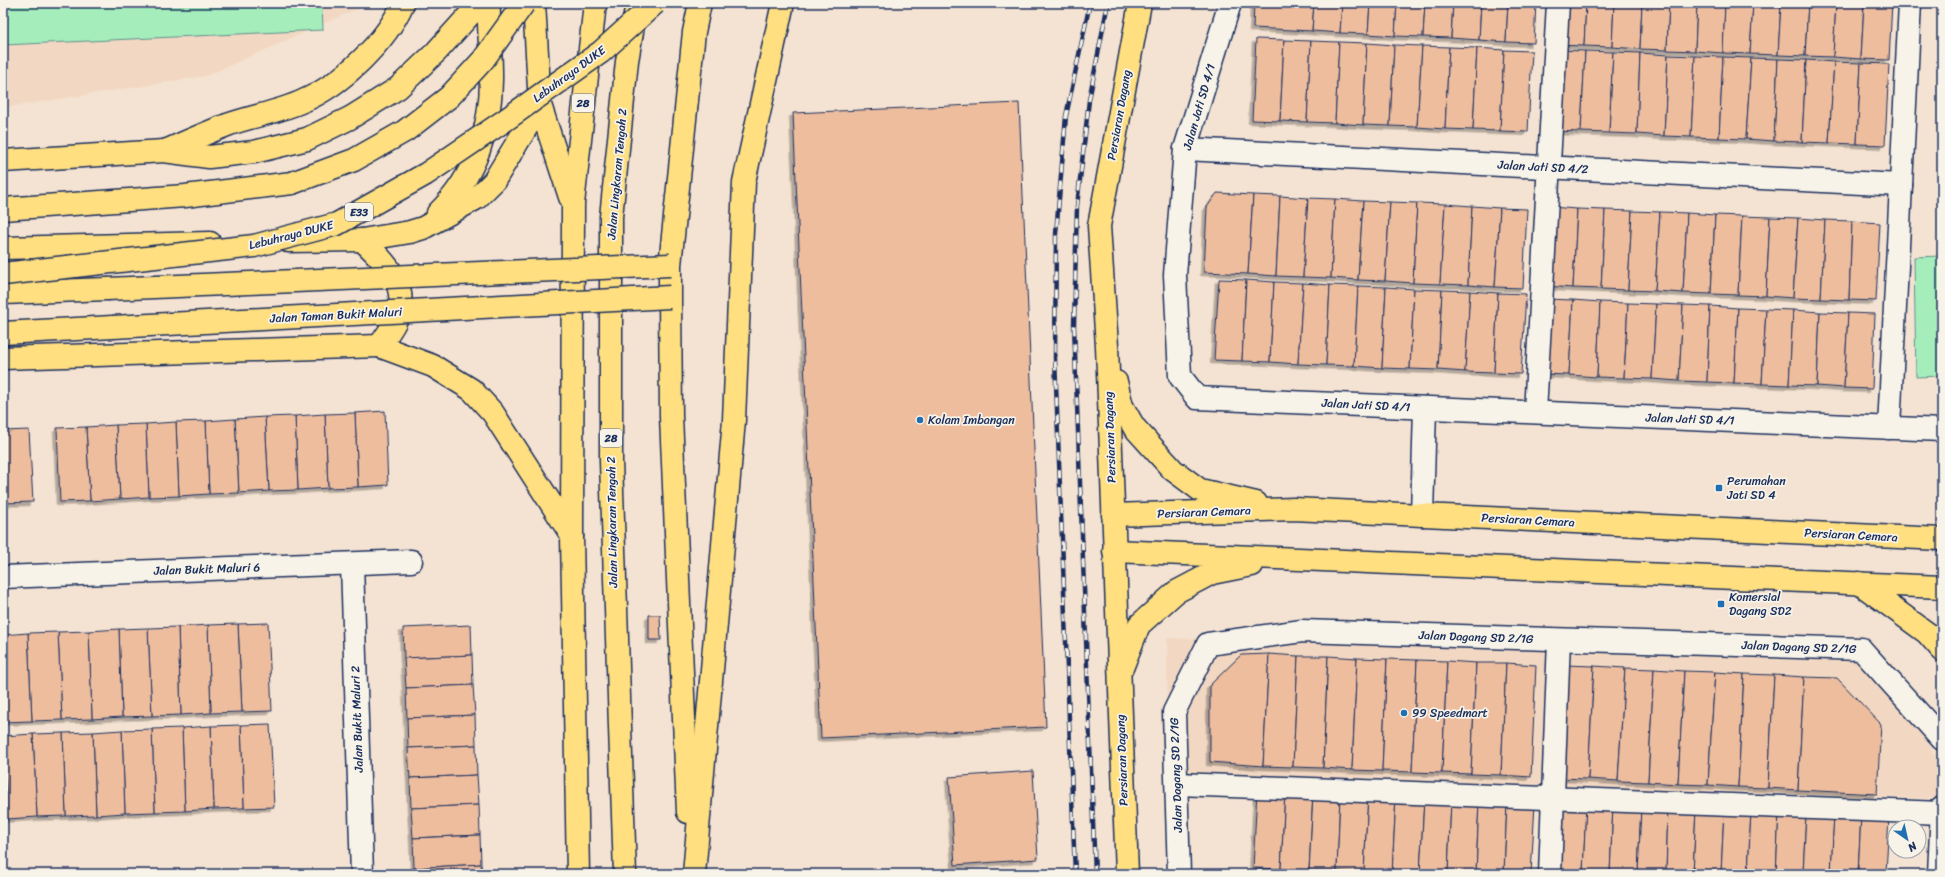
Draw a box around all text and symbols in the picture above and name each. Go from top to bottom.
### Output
street label: Lebuhraya DUKE [528,39,612,108]
street label: Jalan Jati SD 4/1 [1176,61,1222,154]
street label: Persiaran Dagang [1100,68,1138,162]
road number: 28 [572,94,594,112]
street label: Jalan Lingkaran Tengah 2 [600,108,634,241]
street label: Jalan Jati SD 4/2 [1496,154,1589,180]
road number: E33 [345,203,373,221]
street label: Lebuhraya DUKE [246,214,337,256]
street label: Jalan Taman Bukit Maluri [268,301,403,330]
street label: Persiaran Dagang [1097,391,1123,483]
street label: Jalan Jati SD 4/1 [1320,392,1411,418]
street label: Jalan Jati SD 4/1 [1644,406,1735,432]
place label: Kolam Imbangan [928,409,1015,431]
marker: Kolam Imbangan [915,415,925,425]
road number: 28 [600,429,622,447]
street label: Jalan Lingkaran Tengah 2 [600,456,624,589]
place label: Perumahan Jati SD 4 [1726,470,1786,506]
marker: Perumahan Jati SD 4 [1714,483,1724,493]
street label: Persiaran Cemara [1157,499,1251,525]
street label: Persiaran Cemara [1481,507,1575,533]
street label: Persiaran Cemara [1804,522,1898,548]
street label: Jalan Bukit Maluri 6 [152,556,261,582]
place label: Komersial Dagang SD2 [1729,586,1792,622]
marker: Komersial Dagang SD2 [1716,599,1726,609]
street label: Jalan Dagang SD 2/1G [1417,624,1534,650]
street label: Jalan Dagang SD 2/1G [1740,634,1857,660]
street label: Jalan Bukit Maluri 2 [344,665,370,774]
place label: 99 Speedmart [1412,702,1488,724]
marker: 99 Speedmart [1399,708,1409,718]
street label: Persiaran Dagang [1109,714,1135,806]
street label: Jalan Dagang SD 2/1G [1163,717,1189,834]
north arrow [1887,819,1927,859]
text: N [1904,836,1922,857]

